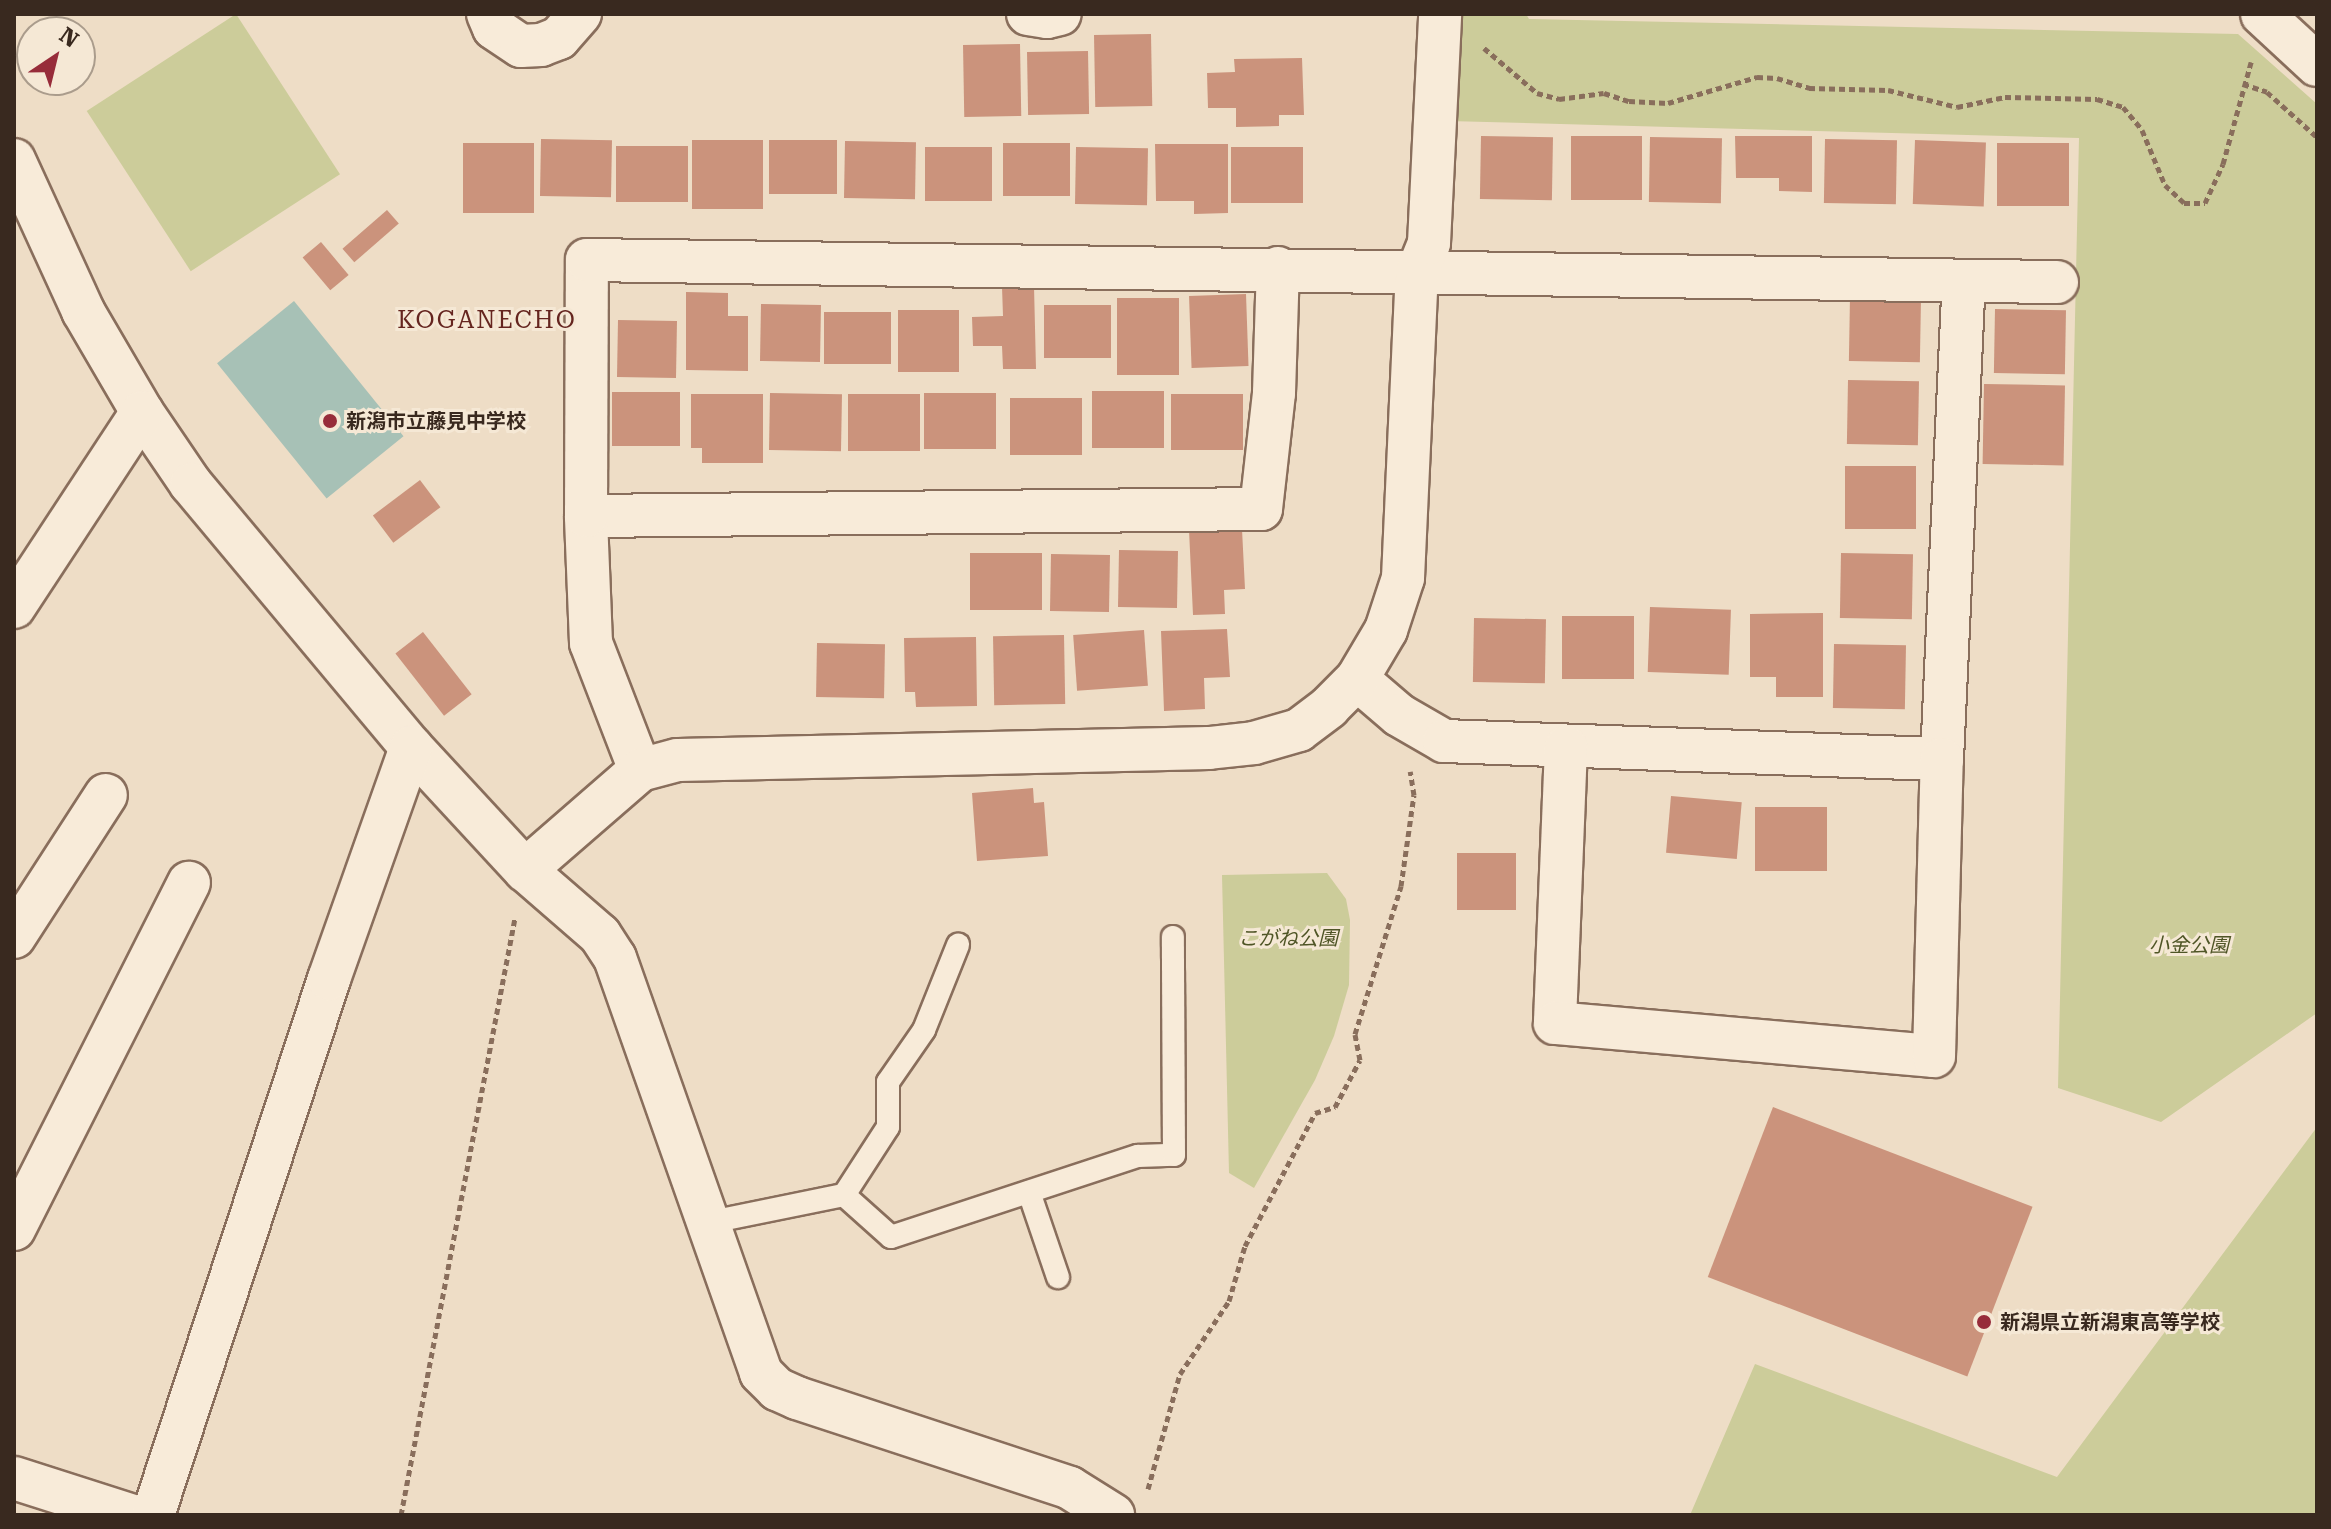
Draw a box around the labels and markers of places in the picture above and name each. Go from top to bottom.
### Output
place label: 新潟市立藤見中学校 [346,409,526,433]
marker: 新潟市立藤見中学校 [321,412,339,430]
place label: 新潟県立新潟東高等学校 [2000,1310,2220,1334]
marker: 新潟県立新潟東高等学校 [1975,1313,1993,1331]

